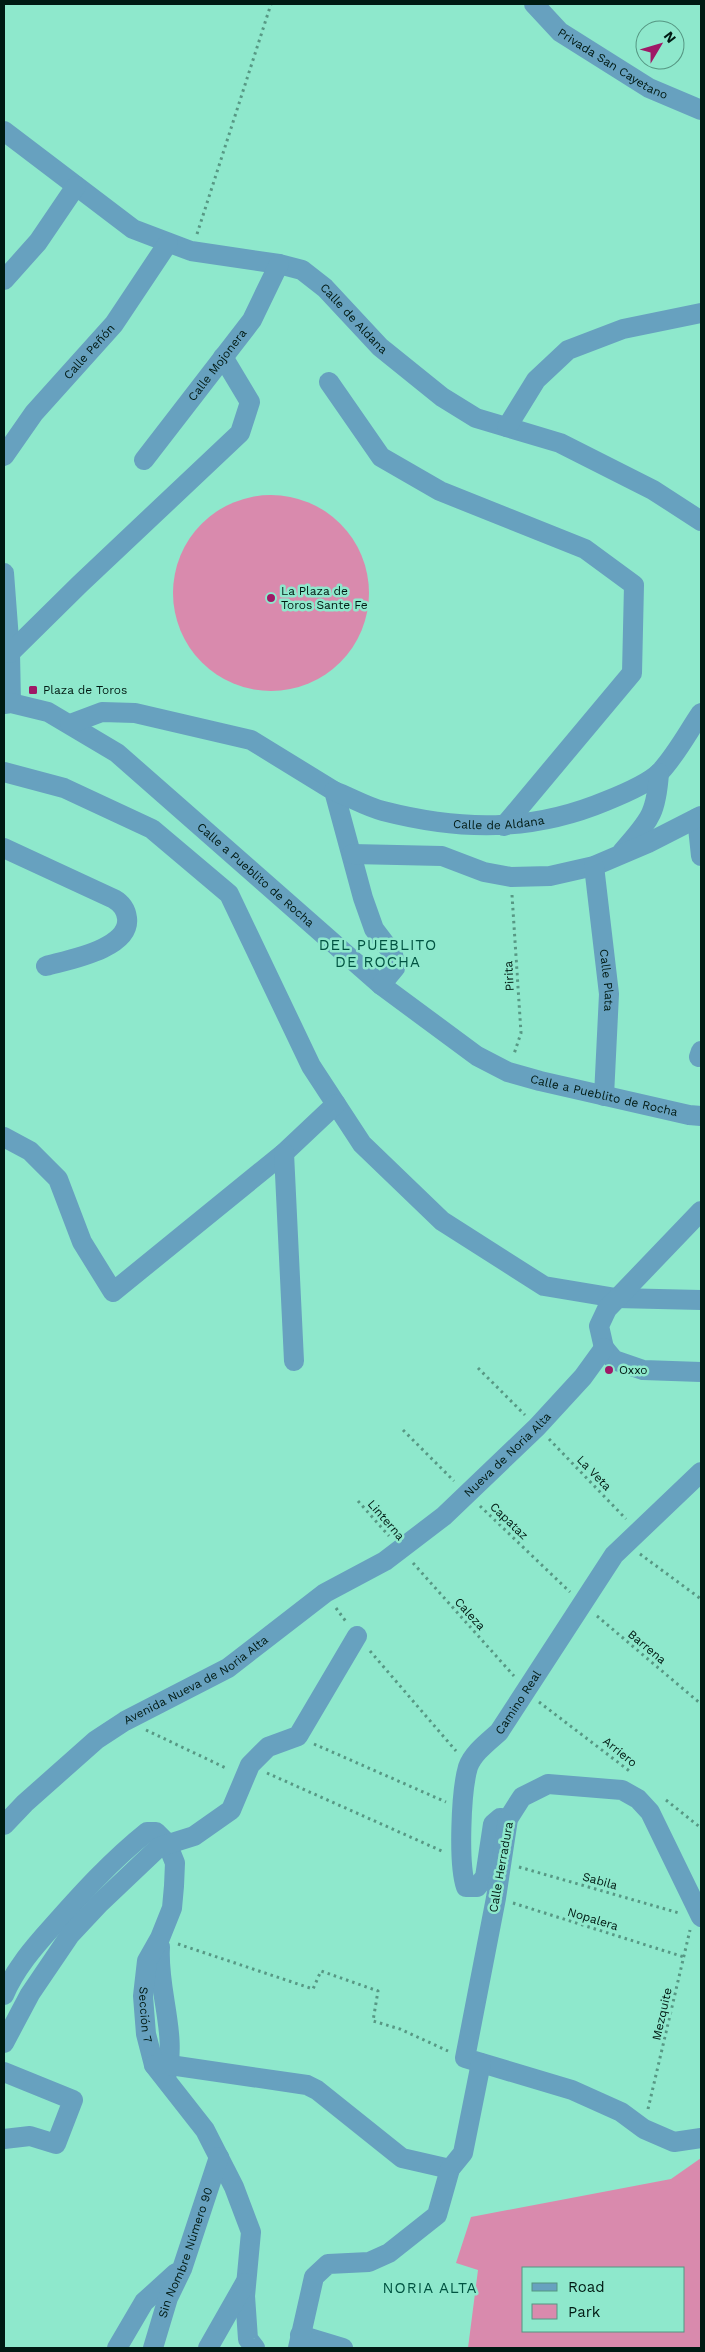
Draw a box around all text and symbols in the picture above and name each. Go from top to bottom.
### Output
north arrow [635,20,685,70]
street label: Privada San Cayetano [555,25,670,102]
text: N [661,28,680,46]
street label: Calle de Aldana [317,280,390,357]
street label: Calle Peñón [61,321,118,382]
street label: Calle Mojonera [185,326,250,404]
place label: La Plaza de Toros Sante Fe [281,584,368,612]
marker: La Plaza de Toros Sante Fe [265,592,277,604]
place label: Plaza de Toros [43,683,127,697]
marker: Plaza de Toros [27,684,39,696]
street label: Calle de Aldana [452,813,546,832]
street label: Calle a Pueblito de Rocha [194,820,317,930]
district label: DEL PUEBLITO DE ROCHA [319,936,437,971]
street label: Calle Plata [597,948,616,1012]
street label: Pirita [501,960,517,992]
street label: Calle a Pueblito de Rocha [529,1072,679,1119]
place label: Oxxo [619,1363,648,1377]
marker: Oxxo [603,1364,615,1376]
street label: Nueva de Noria Alta [461,1409,554,1500]
street label: La Veta [574,1453,614,1494]
street label: Linterna [365,1497,407,1543]
street label: Capataz [487,1500,531,1542]
street label: Caleza [452,1595,488,1633]
street label: Barrena [625,1627,669,1667]
street label: Avenida Nueva de Noria Alta [121,1633,271,1727]
street label: Camino Real [492,1668,544,1737]
street label: Arriero [600,1734,640,1770]
street label: Calle Herradura [486,1820,516,1913]
street label: Sabila [581,1869,619,1893]
street label: Nopalera [566,1905,620,1933]
street label: Sección 7 [136,1986,155,2044]
street label: Mezquite [649,1986,675,2042]
street label: Sin Nombre Número 90 [155,2185,216,2320]
legend [522,2267,685,2332]
text: Road [568,2278,605,2296]
district label: NORIA ALTA [382,2279,478,2297]
text: Park [568,2303,601,2321]

